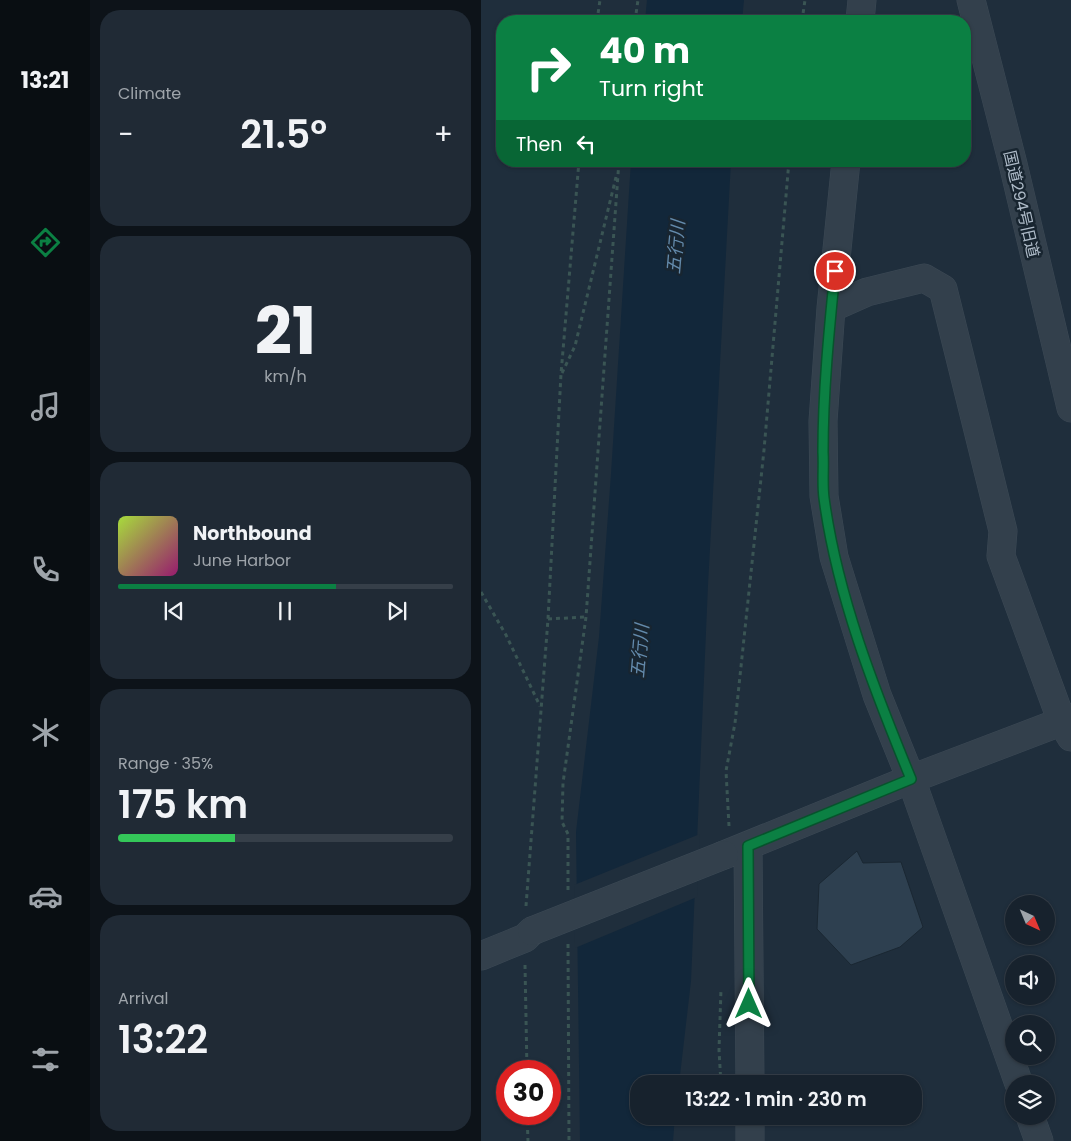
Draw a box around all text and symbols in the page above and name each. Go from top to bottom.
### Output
text: 40 m [599,26,690,75]
icon: right [516,35,581,100]
text: 13:21 [21,65,69,96]
text: Turn right [599,73,704,104]
text: Climate [118,82,181,105]
text: 21.5° [240,108,327,161]
text: − [118,115,133,154]
text: + [434,115,453,154]
icon: left [572,130,600,158]
text: Then [516,131,562,158]
street label: 国道294号旧道 [998,148,1045,260]
water label: 五行川 [661,217,690,275]
icon: directions [28,225,63,260]
pin [814,250,856,292]
icon: arrive [821,257,849,285]
text: 21 [255,286,316,377]
text: km/h [264,365,307,388]
icon: music [28,389,63,424]
text: Northbound [193,520,312,547]
text: June Harbor [193,549,291,572]
icon: phone [28,552,63,587]
icon: previous [160,597,188,625]
icon: pause [271,597,299,625]
icon: next [383,597,411,625]
water label: 五行川 [625,621,654,679]
icon: climate [28,715,63,750]
text: Range · 35% [118,752,213,775]
text: 175 km [118,778,248,831]
icon: car [28,879,63,914]
north arrow [1005,895,1055,945]
map controls [1005,895,1055,1125]
button: sound [1005,955,1055,1005]
position arrow [722,977,774,1029]
text: Arrival [118,987,168,1010]
text: 13:22 [118,1013,208,1066]
button: search [1005,1015,1055,1065]
icon: filters [28,1042,63,1077]
speed limit sign: 30 [496,1060,561,1125]
button: layers [1005,1075,1055,1125]
text: 13:22 · 1 min · 230 m [685,1086,867,1113]

